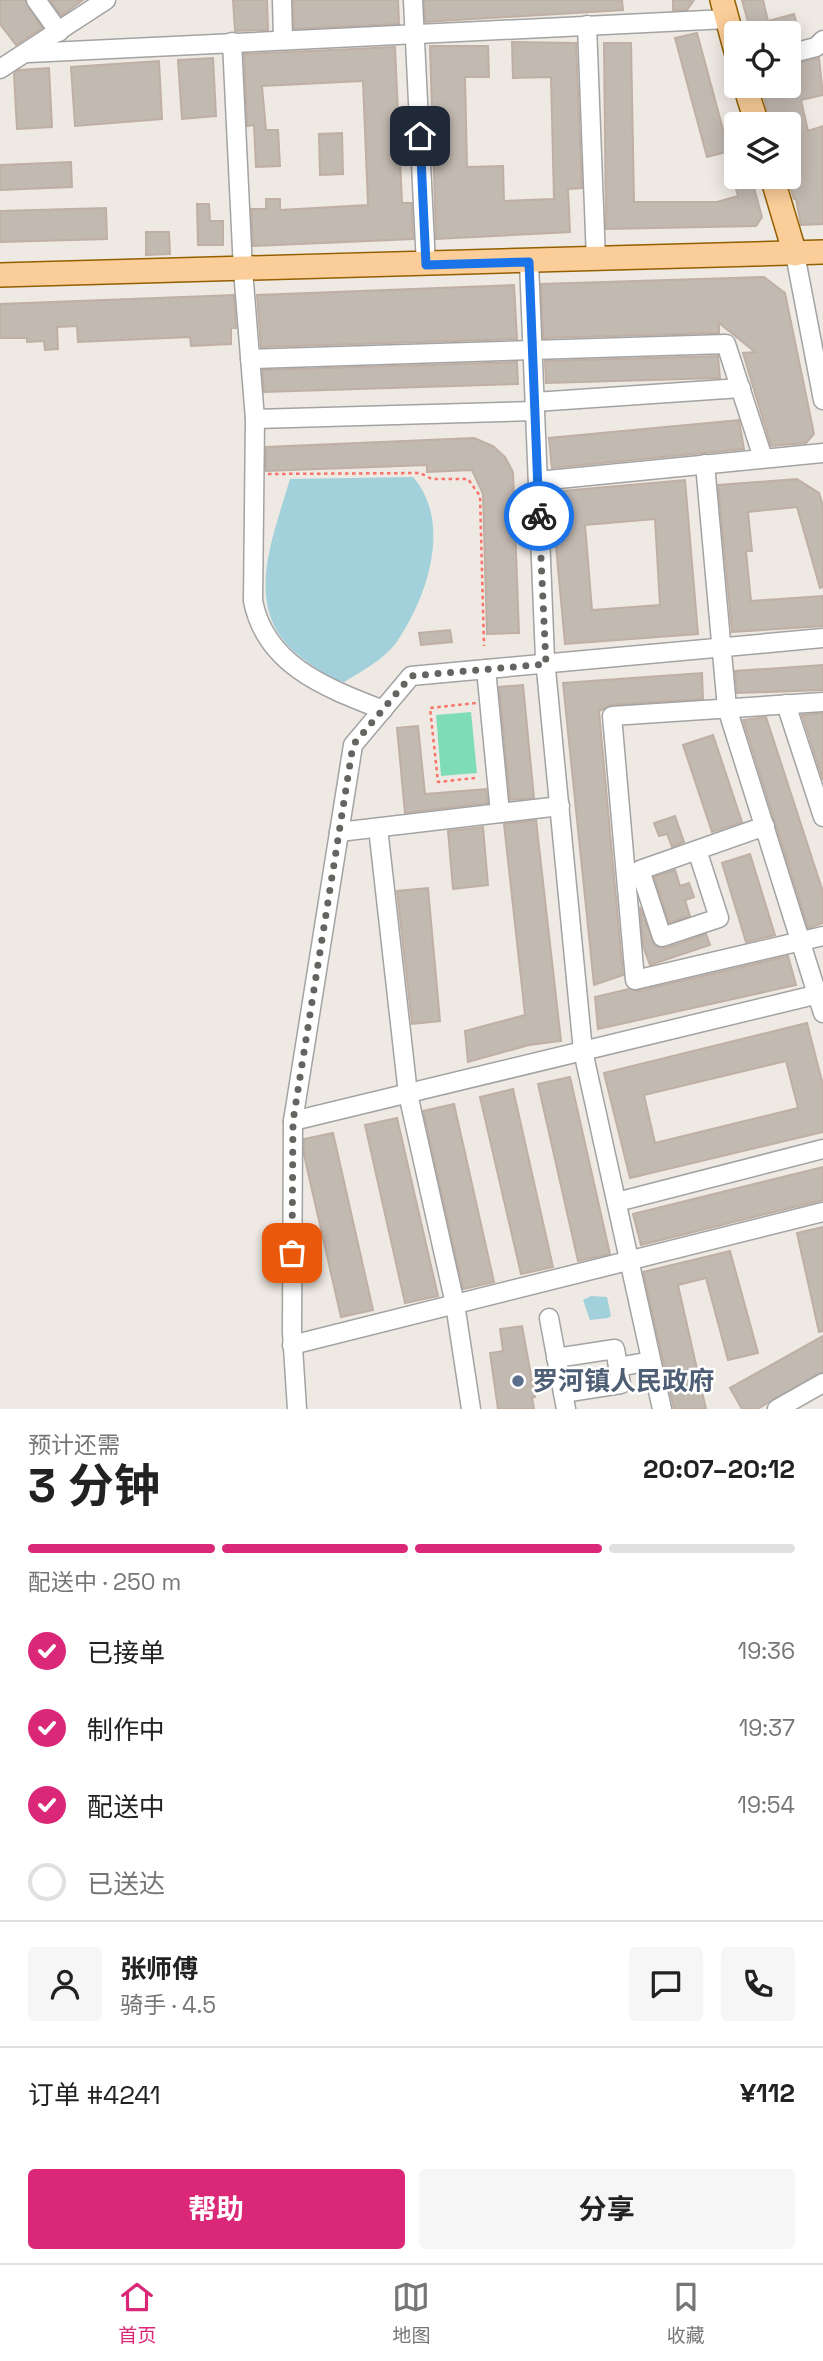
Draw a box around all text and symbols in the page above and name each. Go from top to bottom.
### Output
map controls [724,21,801,189]
button: locate [724,21,801,98]
pin [390,106,450,166]
button: layers [724,112,801,189]
icon: home [401,117,439,155]
courier [504,481,574,551]
icon: bike [520,497,558,535]
pin [262,1223,322,1283]
icon: bag [273,1234,311,1272]
place label: 罗河镇人民政府 [532,1364,714,1398]
marker: 罗河镇人民政府 [510,1373,526,1389]
text: 预计还需 [28,1430,120,1460]
text: 20:07–20:12 [643,1452,795,1486]
text: 3 分钟 [28,1457,160,1515]
text: 配送中 · 250 m [28,1567,181,1597]
icon: check [28,1632,66,1670]
text: 已接单 [87,1636,165,1670]
text: 19:36 [738,1636,795,1666]
icon: check [28,1709,66,1747]
text: 制作中 [87,1713,165,1747]
text: 19:37 [739,1713,795,1743]
icon: check [28,1786,66,1824]
text: 配送中 [87,1790,165,1824]
text: 19:54 [737,1790,795,1820]
text: 已送达 [87,1867,165,1901]
button: person [28,1947,102,2021]
button: chat [629,1947,703,2021]
button: phone [721,1947,795,2021]
text: 张师傅 [120,1952,198,1986]
text: 骑手 · 4.5 [120,1990,216,2020]
text: ¥112 [740,2076,795,2110]
text: 订单 #4241 [28,2078,161,2112]
button: 帮助 [28,2169,405,2249]
button: 分享 [419,2169,795,2249]
tab: 首页 [118,2278,156,2348]
tab: 地图 [392,2278,431,2348]
tab: 收藏 [667,2278,705,2348]

